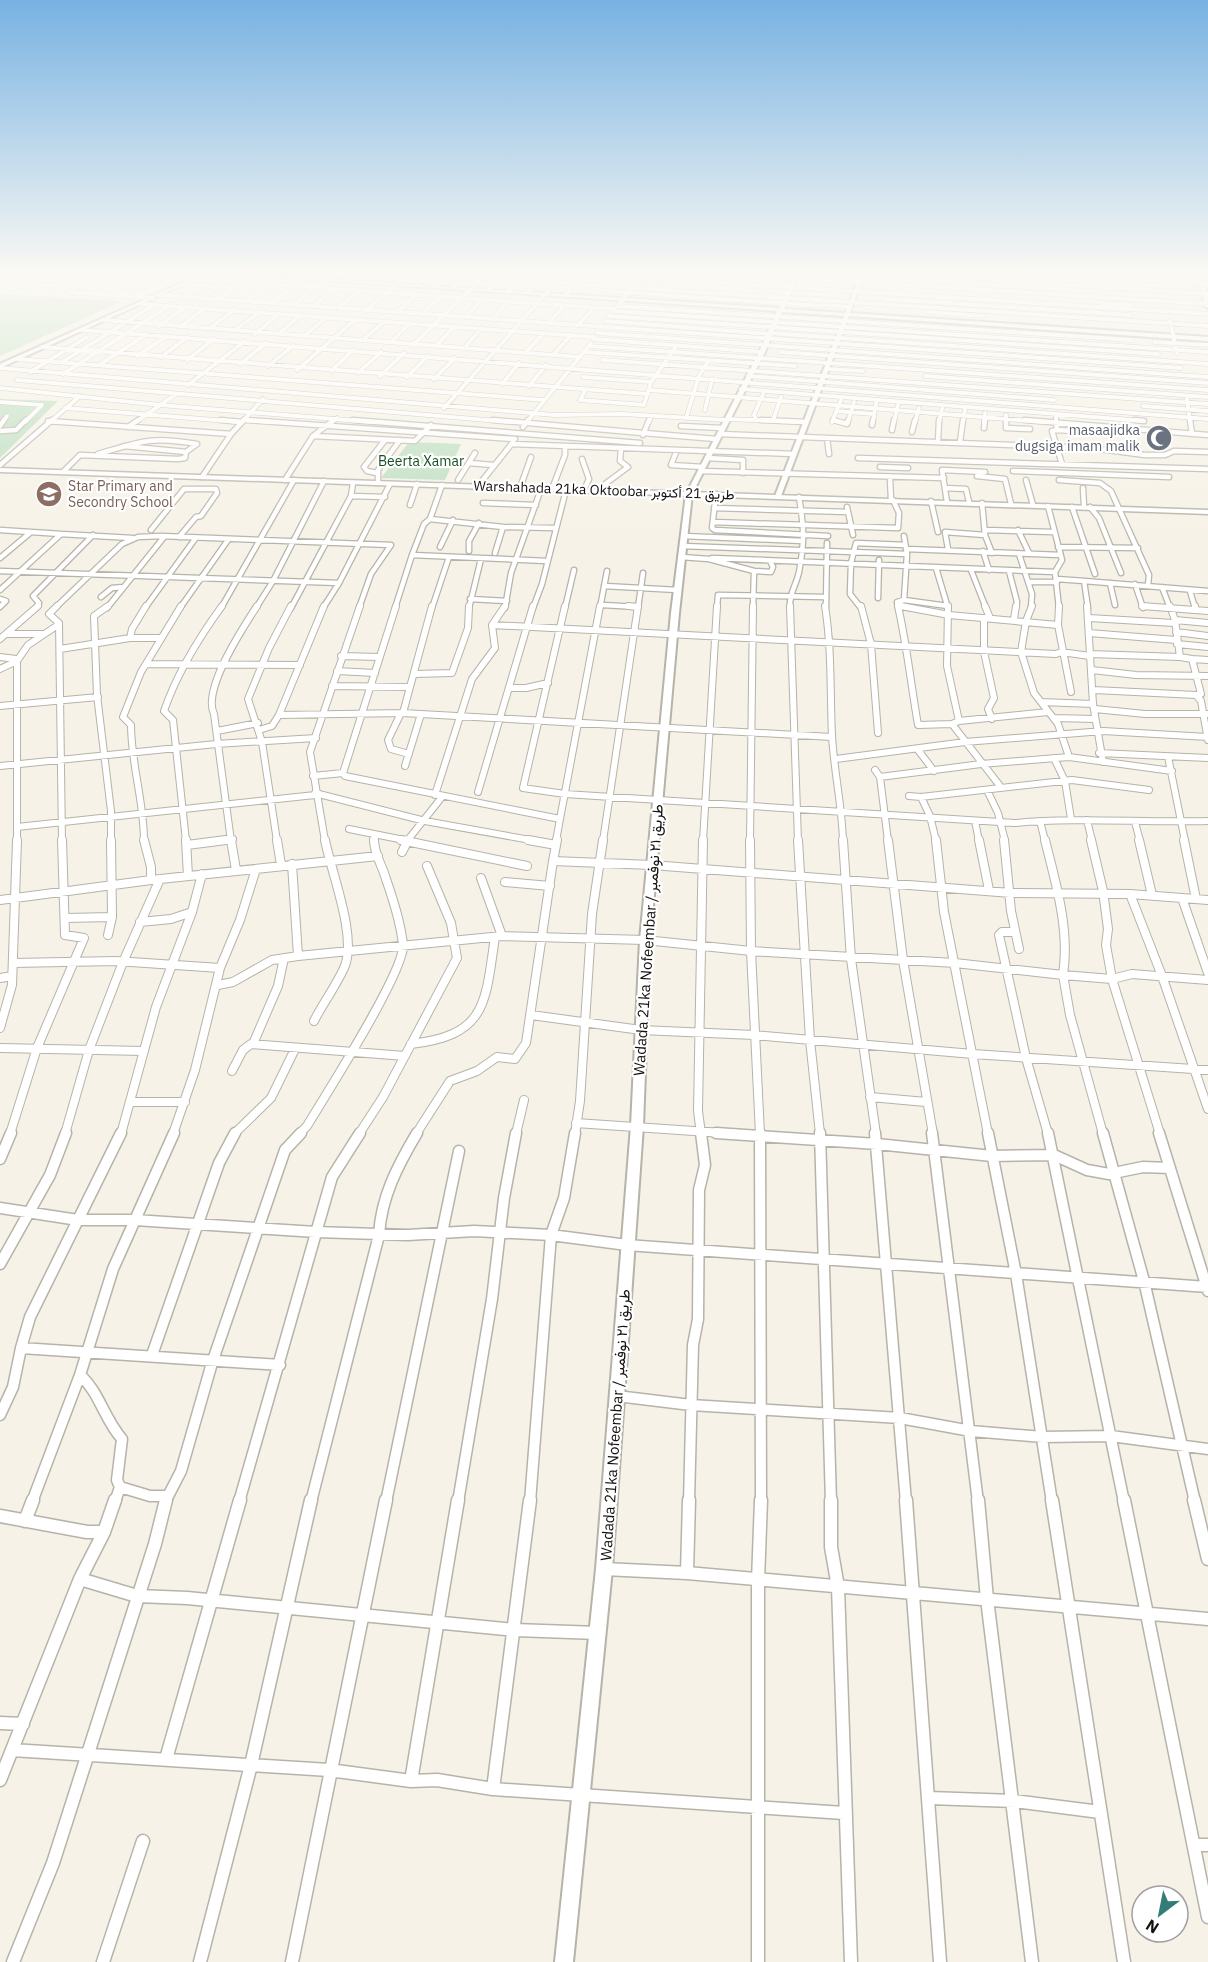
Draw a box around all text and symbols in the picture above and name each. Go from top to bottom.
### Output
place label: masaajidka dugsiga imam malik [1015,421,1141,455]
mosque icon: masaajidka dugsiga imam malik [1144,423,1174,453]
park label: Beerta Xamar [378,452,464,470]
street label: Warshahada 21ka Oktoobar طريق 21 أكتوبر [473,476,735,504]
place label: Star Primary and Secondry School [68,477,173,511]
school or university icon: Star Primary and Secondry School [34,479,64,509]
street label: Wadada 21ka Nofeembar / طريق ٢١ نوفمبر [629,803,668,1077]
street label: Wadada 21ka Nofeembar / طريق ٢١ نوفمبر [596,1288,635,1562]
north arrow [1130,1884,1190,1944]
text: N [1142,1915,1162,1938]

